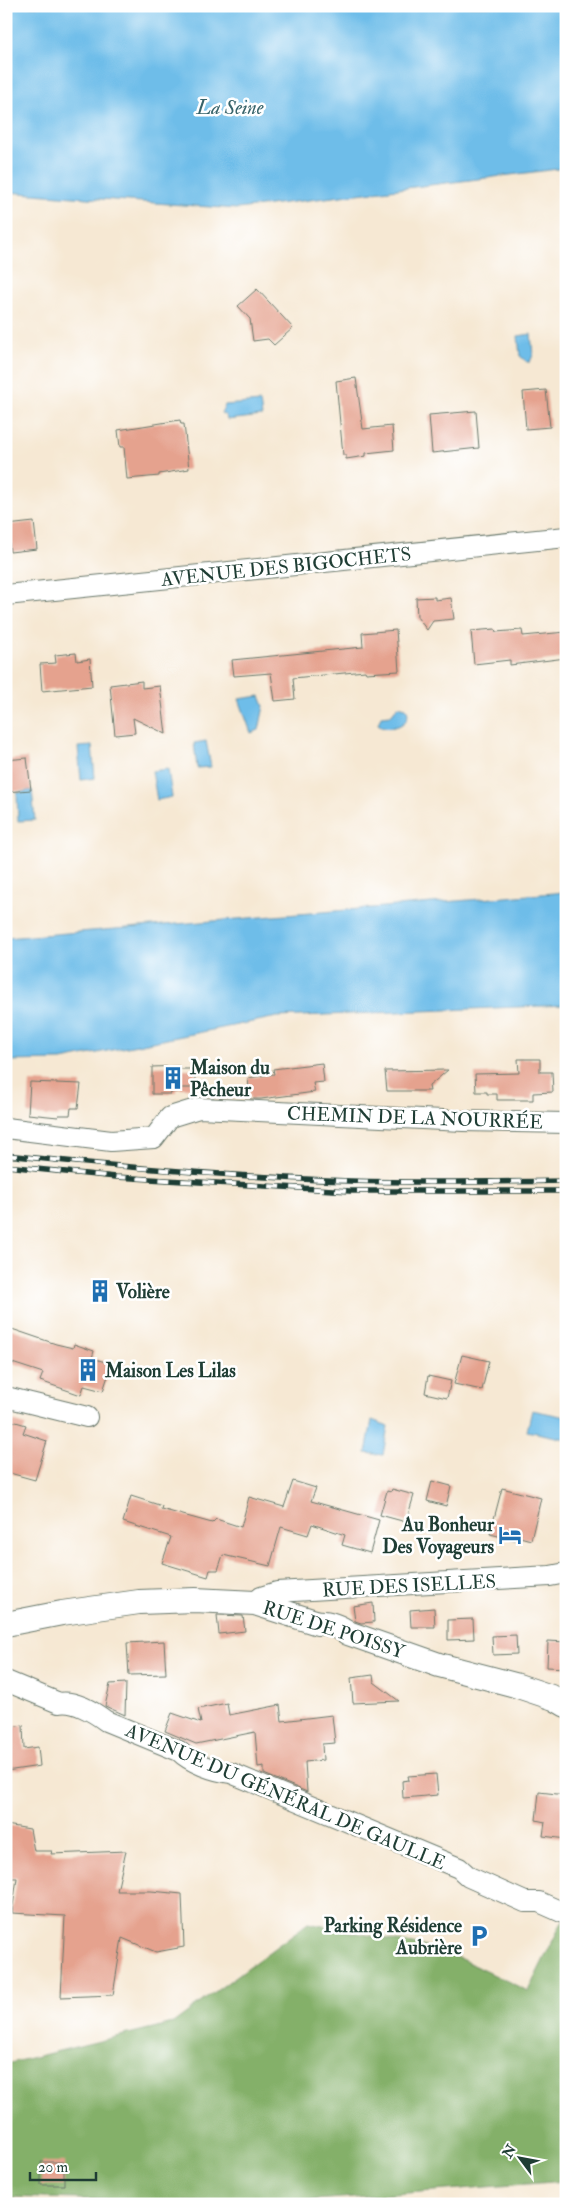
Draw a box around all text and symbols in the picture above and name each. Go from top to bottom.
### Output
water label: La Seine [195,95,264,120]
street label: AVENUE DES BIGOCHETS [159,542,412,592]
place label: Maison du Pêcheur [189,1056,270,1102]
building icon: Maison du Pêcheur [160,1065,186,1091]
street label: CHEMIN DE LA NOURRÉE [287,1100,544,1134]
building icon: Volière [87,1278,113,1304]
place label: Volière [115,1280,170,1304]
building icon: Maison Les Lilas [75,1357,101,1383]
place label: Maison Les Lilas [104,1359,236,1383]
place label: Au Bonheur Des Voyageurs [382,1513,495,1560]
hotel icon: Au Bonheur Des Voyageurs [497,1522,523,1548]
street label: RUE DES ISELLES [322,1569,497,1603]
street label: RUE DE POISSY [260,1596,409,1665]
street label: AVENUE DU GÉNÉRAL DE GAULLE [121,1716,450,1876]
place label: Parking Résidence Aubrière [324,1914,462,1960]
parking icon: Parking Résidence Aubrière [466,1923,492,1949]
north arrow [494,2132,544,2182]
text: N [498,2141,520,2162]
scale bar [30,2150,96,2182]
text: 20 m [38,2158,68,2177]

